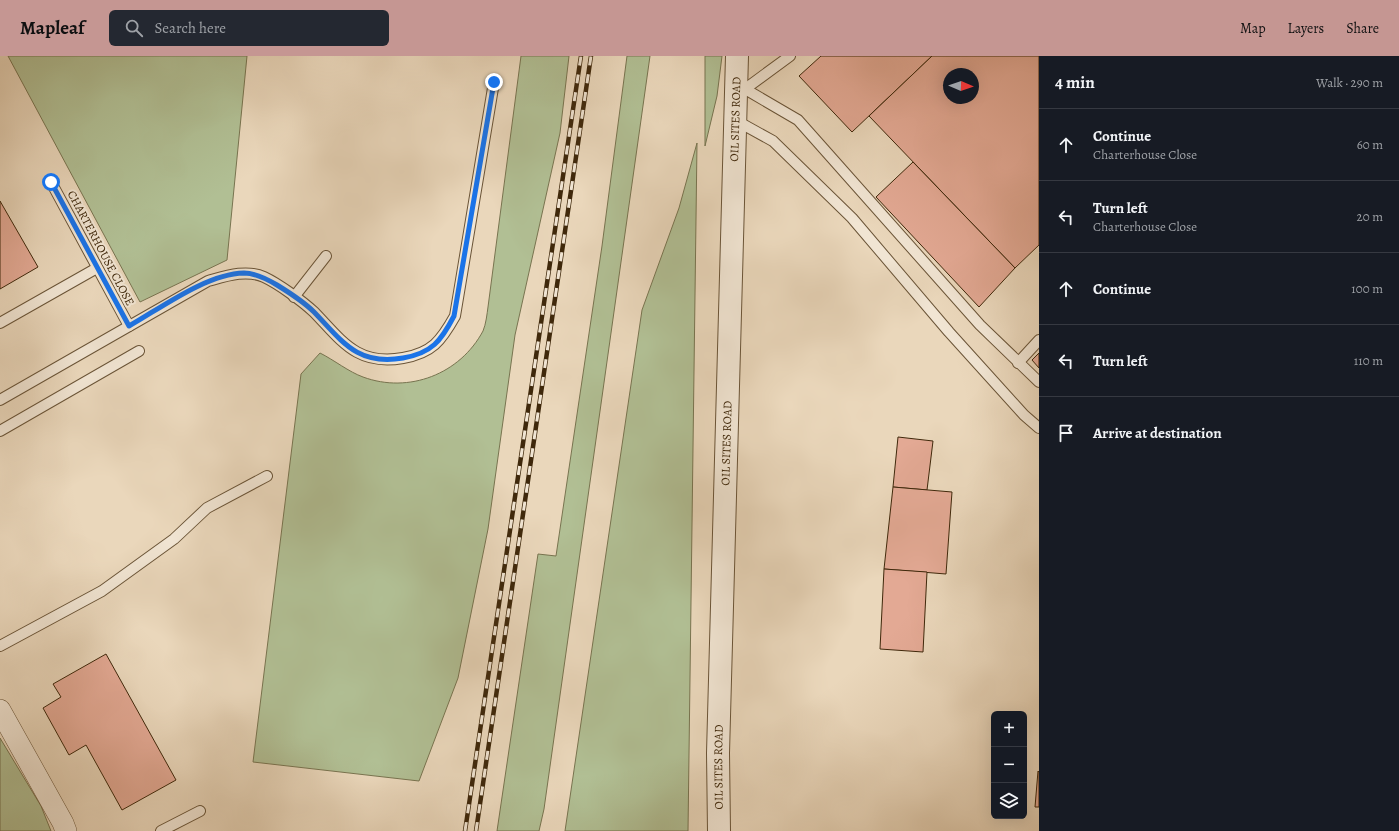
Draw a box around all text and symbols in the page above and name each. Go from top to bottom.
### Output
search box [109,10,389,46]
text: Mapleaf [20,15,85,41]
icon: search [123,17,145,39]
text: Search here [155,18,226,38]
text: Map [1240,19,1266,38]
text: Layers [1288,19,1324,38]
text: Share [1346,19,1379,38]
north arrow [943,68,979,104]
text: 4 min [1055,71,1095,94]
route end [485,73,503,91]
text: Walk · 290 m [1316,74,1383,91]
street label: OIL SITES ROAD [726,77,744,162]
text: Continue [1093,126,1151,146]
icon: ahead [1055,134,1077,156]
text: 60 m [1357,136,1383,153]
text: Charterhouse Close [1093,146,1197,163]
route start [42,173,60,191]
street label: CHARTERHOUSE CLOSE [64,188,138,308]
text: Turn left [1093,198,1148,218]
icon: left [1055,206,1077,228]
text: 20 m [1357,208,1383,225]
text: Charterhouse Close [1093,218,1197,235]
icon: ahead [1055,278,1077,300]
text: Continue [1093,279,1151,299]
text: 100 m [1351,280,1383,297]
icon: left [1055,350,1077,372]
text: Turn left [1093,351,1148,371]
text: 110 m [1354,352,1383,369]
street label: OIL SITES ROAD [717,400,736,486]
icon: arrive [1055,422,1077,444]
text: Arrive at destination [1093,423,1222,443]
map controls [991,711,1027,819]
button: + [991,711,1027,747]
street label: OIL SITES ROAD [710,724,727,810]
button: − [991,747,1027,783]
button: layers [991,783,1027,819]

